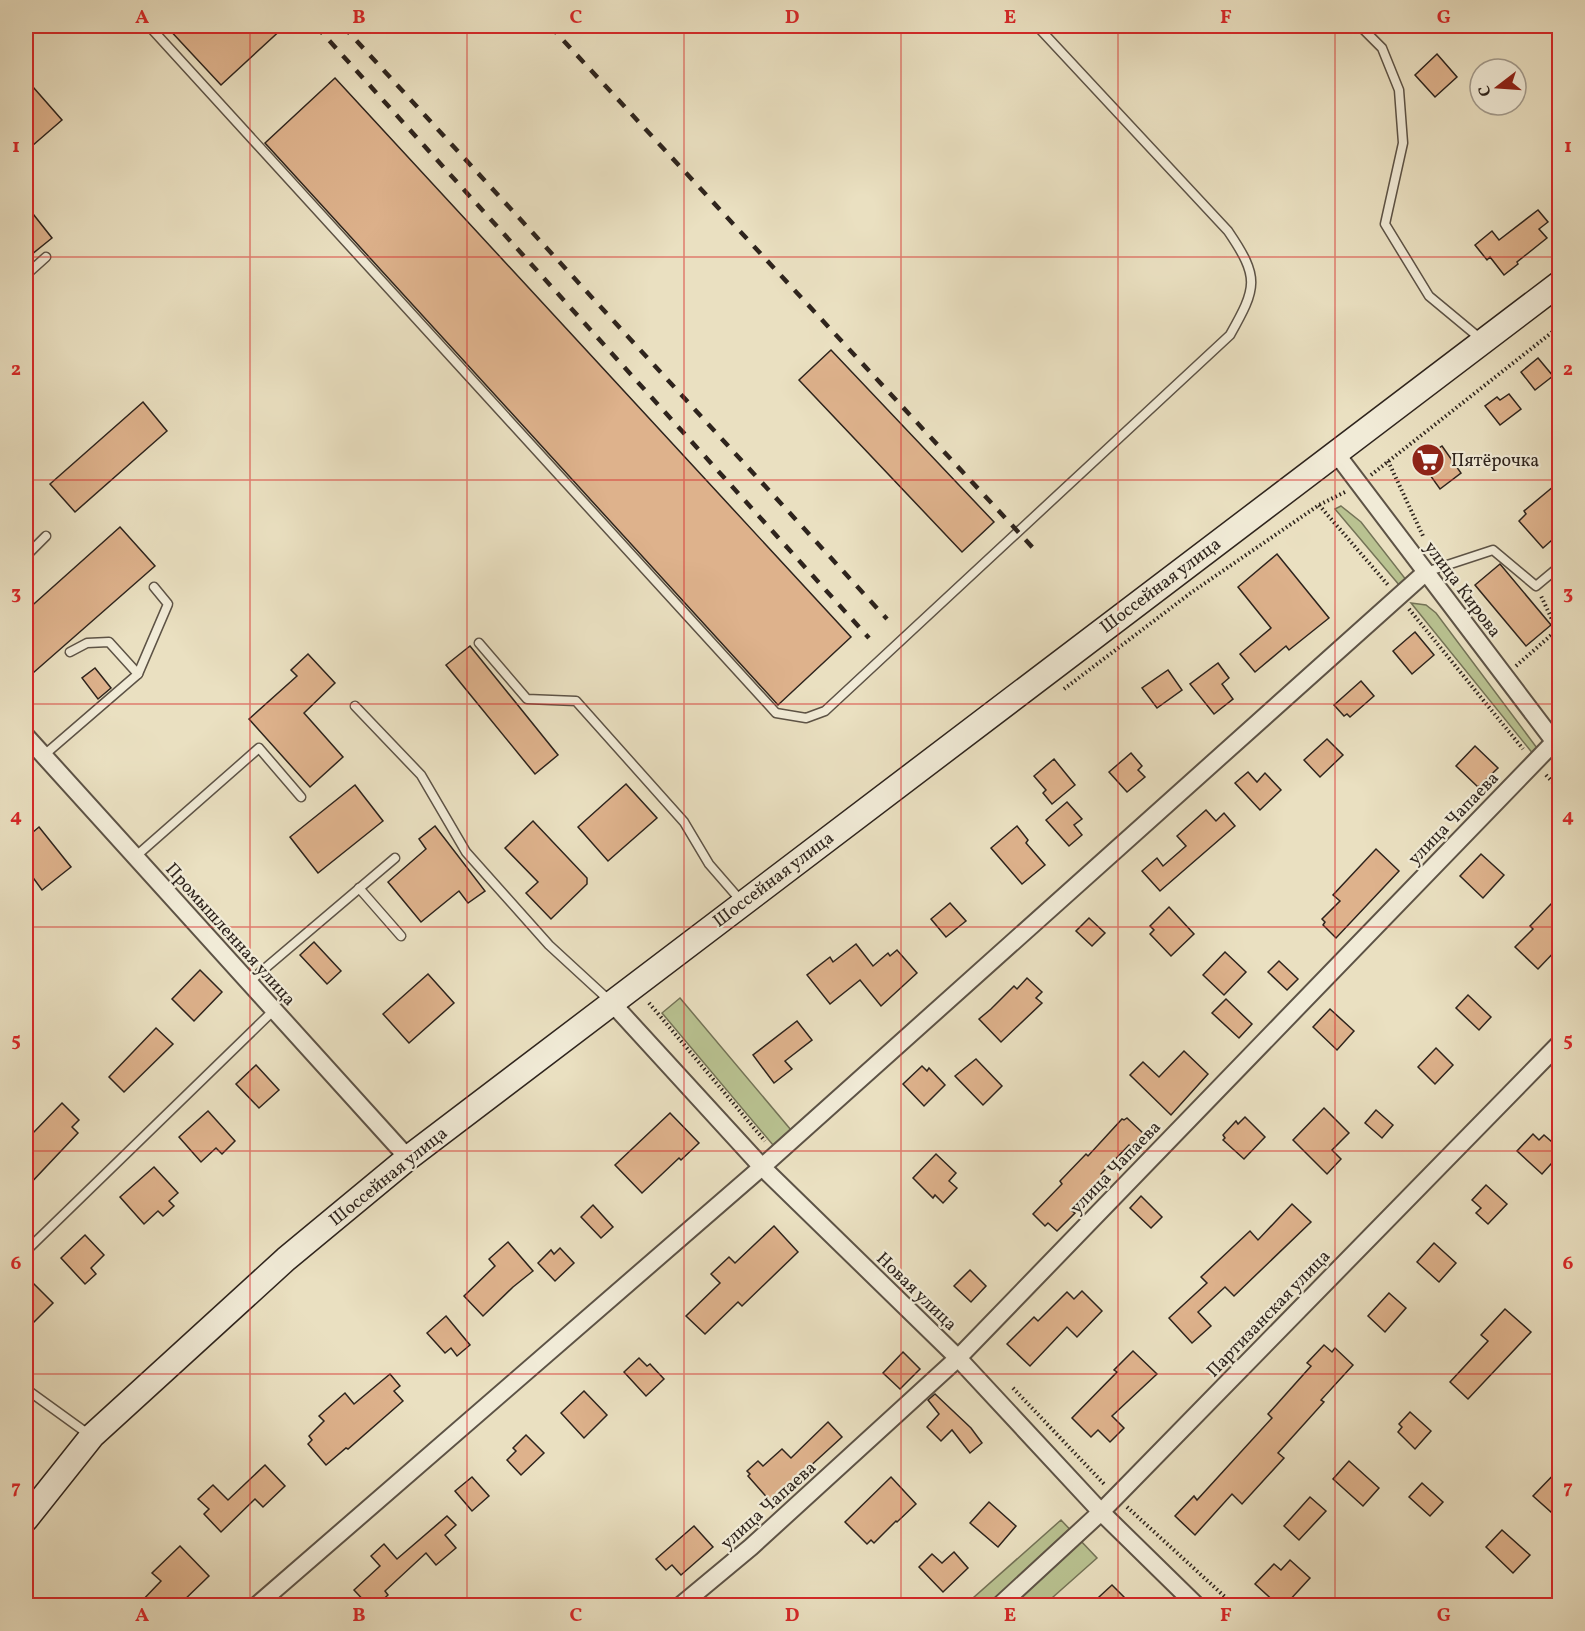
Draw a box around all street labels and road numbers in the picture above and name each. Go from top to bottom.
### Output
street label: Шоссейная улица [1095,532,1227,640]
street label: улица Кирова [1417,537,1506,643]
street label: улица Чапаева [1403,767,1505,871]
street label: Шоссейная улица [708,826,840,934]
street label: Промышленная улица [159,858,301,1012]
street label: улица Чапаева [1065,1116,1167,1220]
street label: Шоссейная улица [324,1122,453,1233]
street label: Партизанская улица [1201,1245,1337,1383]
street label: Новая улица [870,1247,962,1337]
street label: улица Чапаева [716,1456,822,1556]

